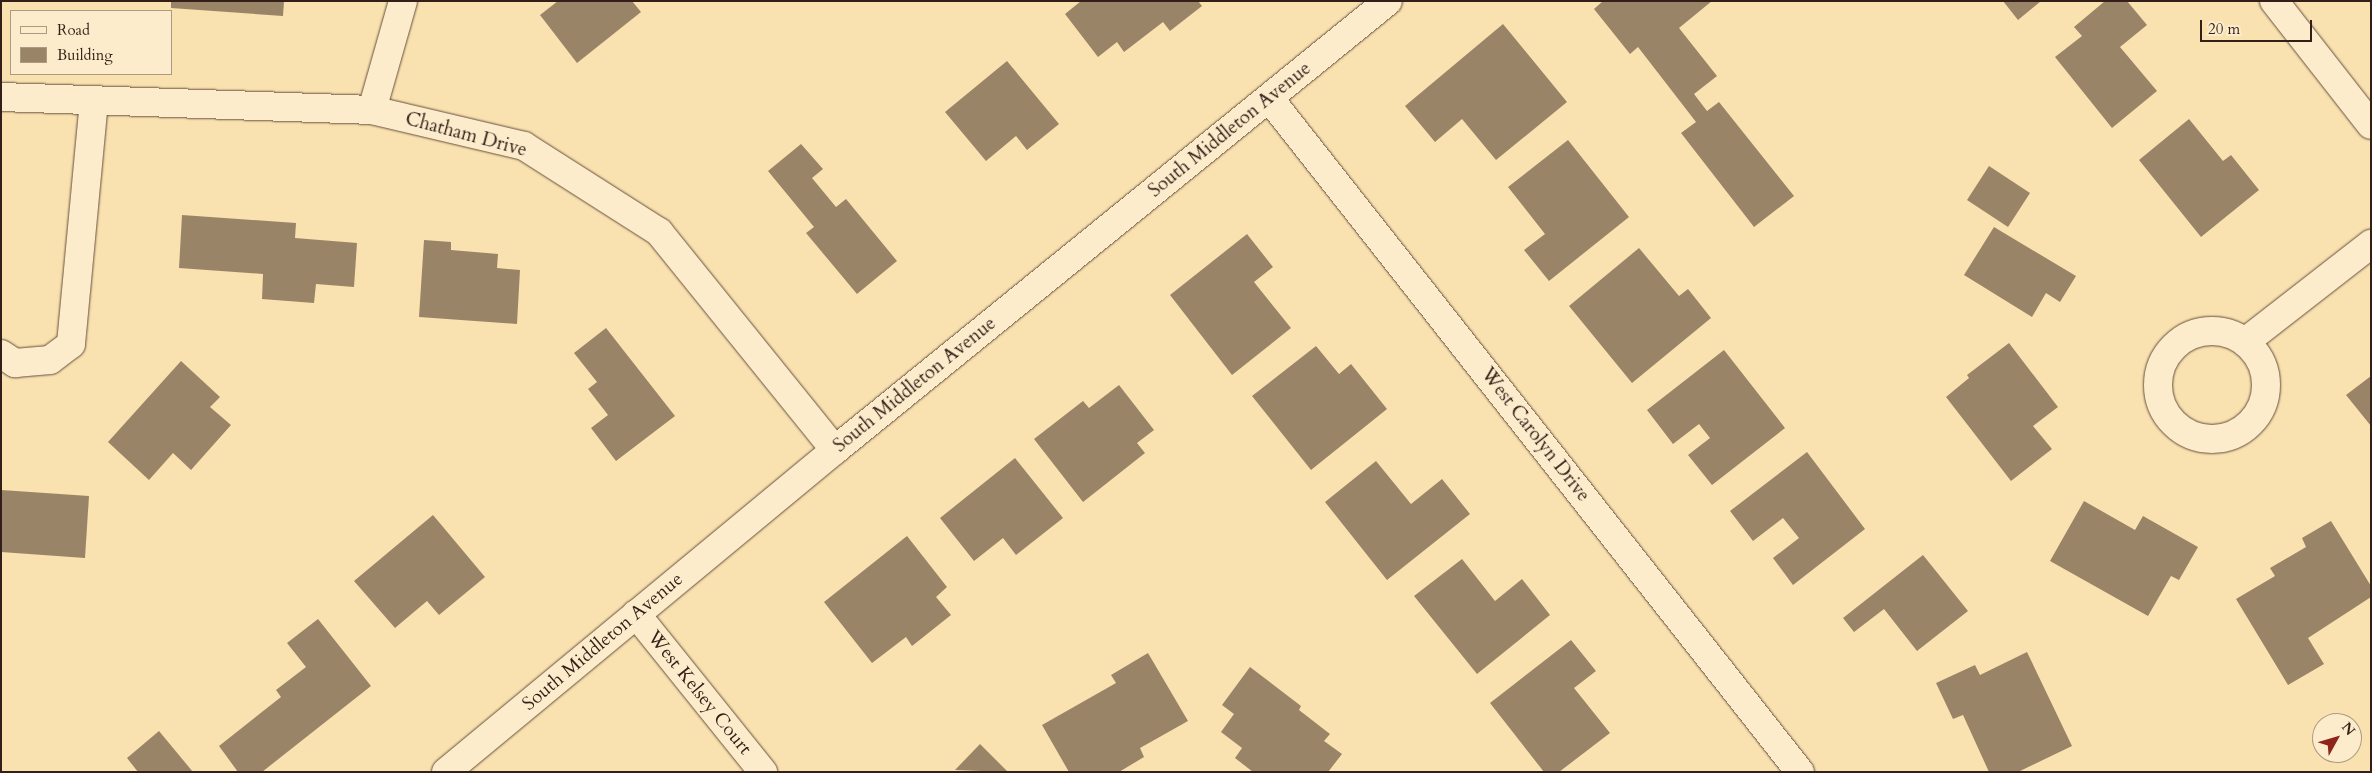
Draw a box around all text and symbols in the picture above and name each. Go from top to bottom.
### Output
legend [10,10,172,75]
scale bar [2202,10,2314,42]
text: 20 m [2208,19,2240,39]
text: Road [57,20,90,40]
text: Building [57,45,113,65]
street label: South Middleton Avenue [1144,57,1316,203]
street label: Chatham Drive [403,108,529,162]
street label: South Middleton Avenue [829,312,1001,458]
street label: West Carolyn Drive [1476,363,1594,507]
street label: South Middleton Avenue [518,568,688,716]
street label: West Kelsey Court [642,626,756,760]
north arrow [2312,713,2362,763]
text: N [2337,718,2359,740]

